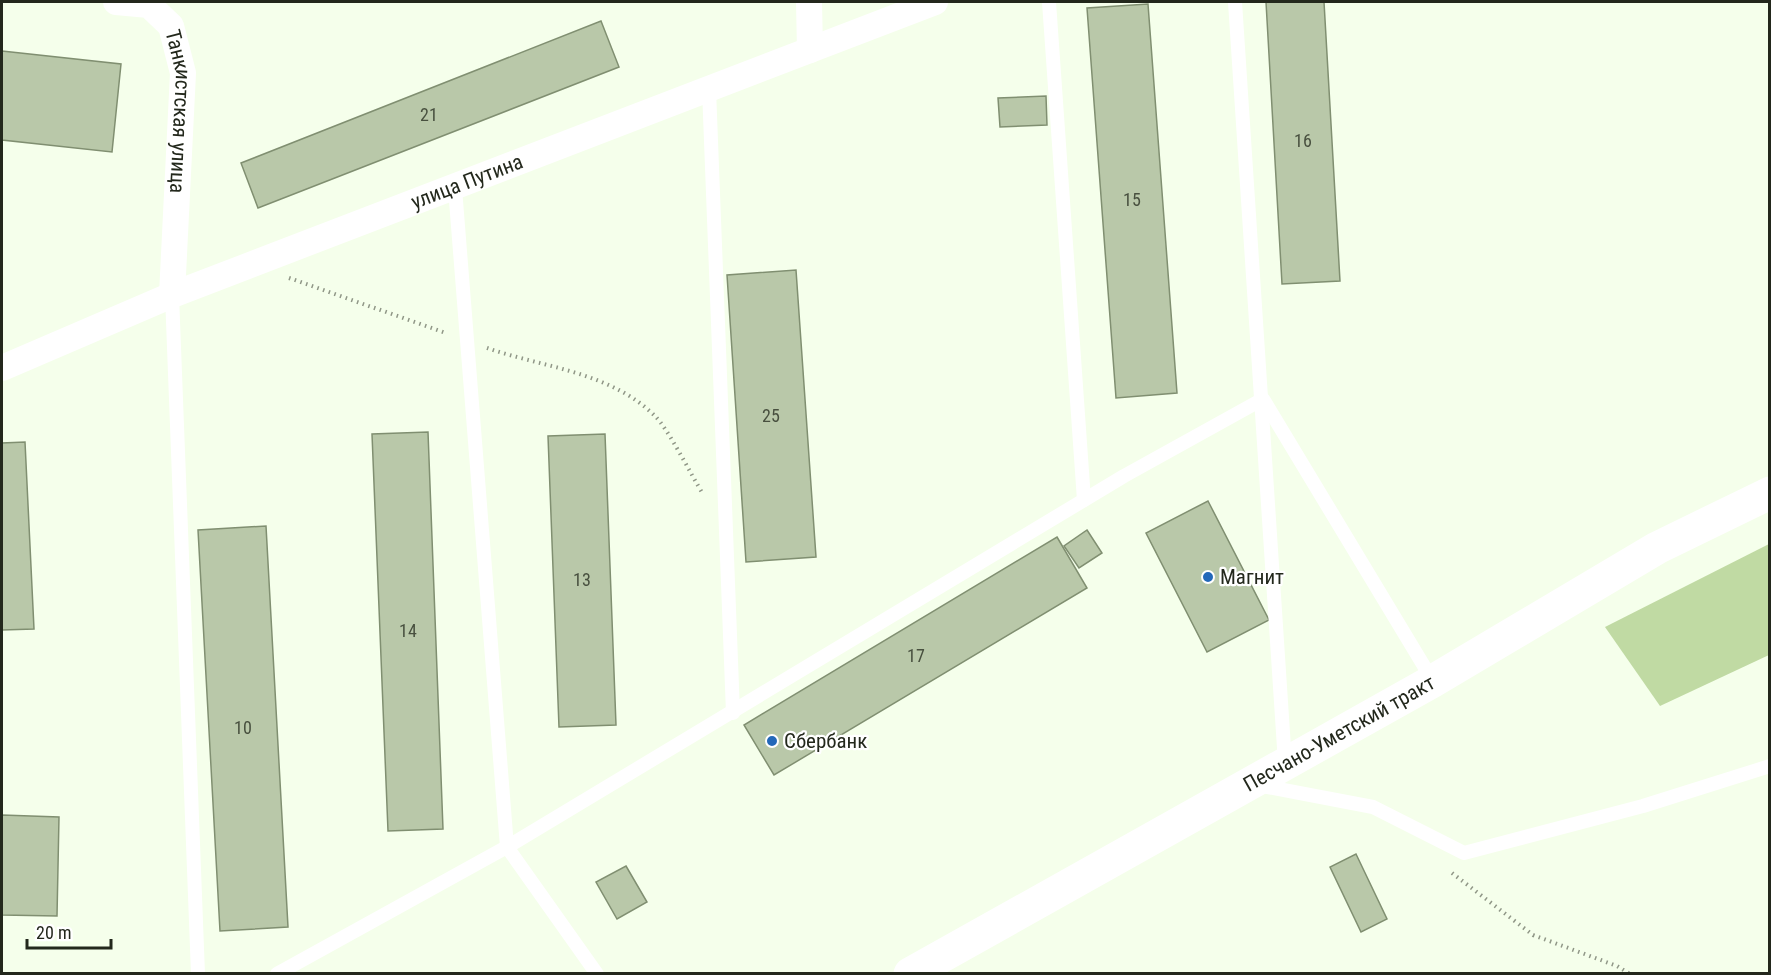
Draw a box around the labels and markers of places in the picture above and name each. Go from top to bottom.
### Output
place label: Магнит [1220,565,1284,589]
marker: Магнит [1201,570,1215,584]
place label: Сбербанк [784,729,867,753]
marker: Сбербанк [765,734,779,748]

